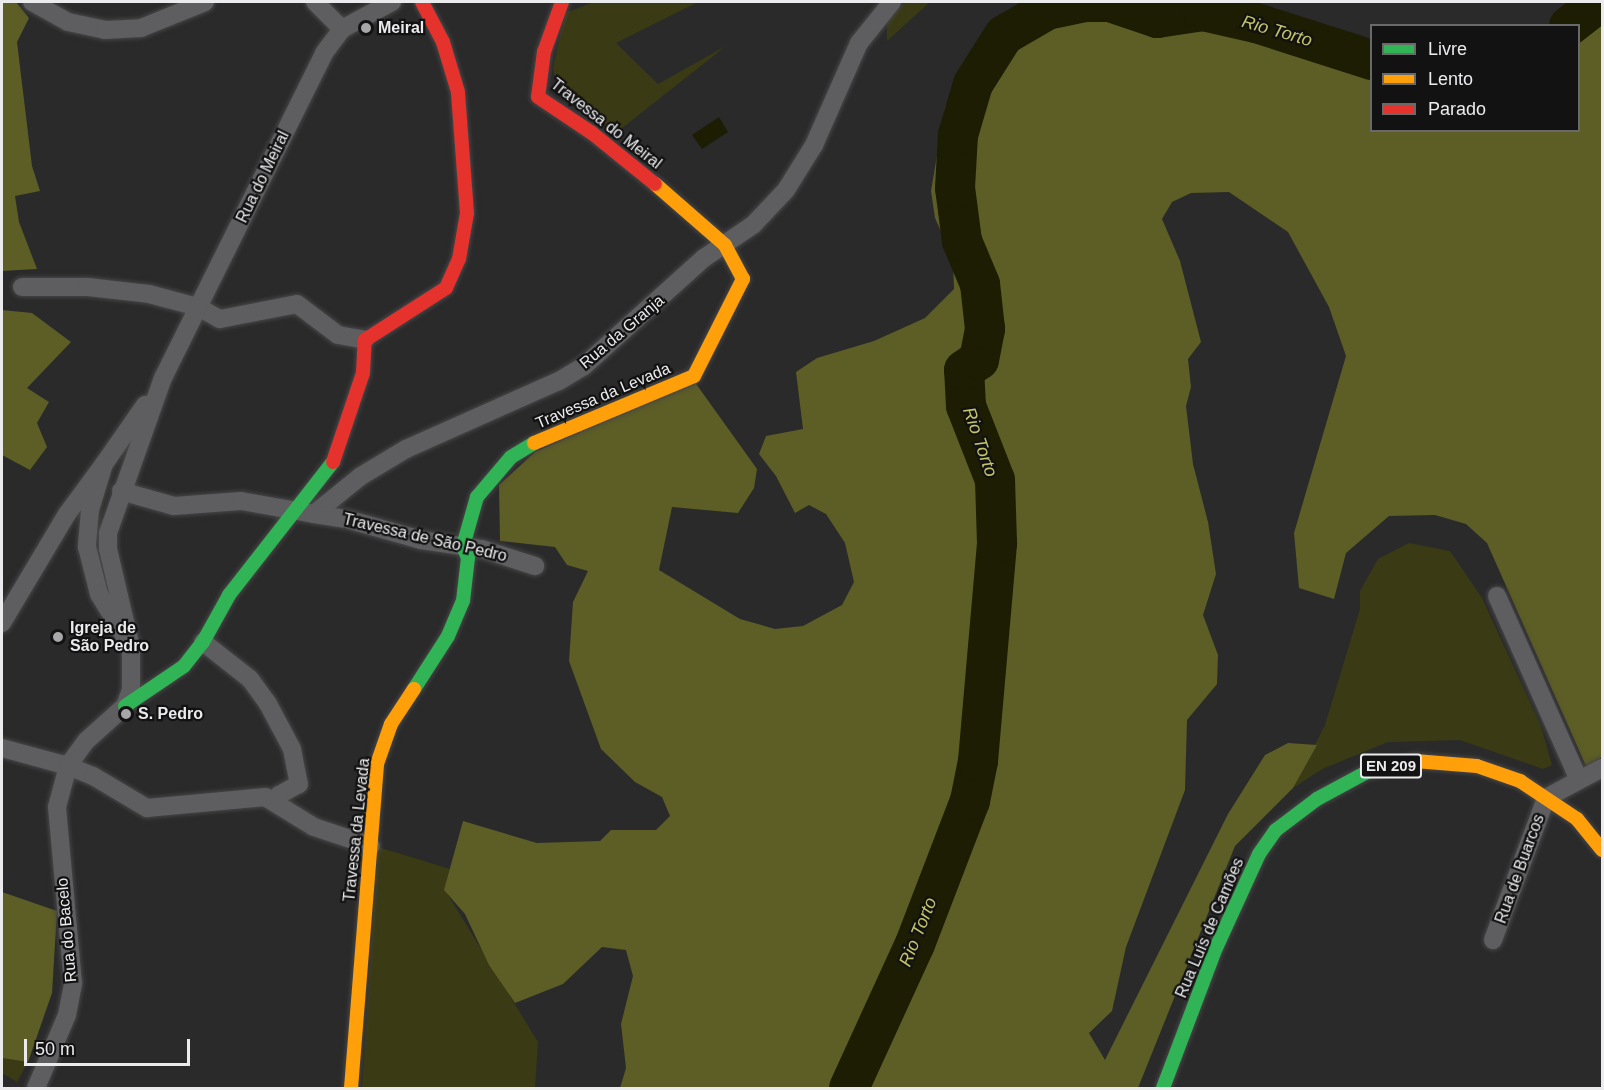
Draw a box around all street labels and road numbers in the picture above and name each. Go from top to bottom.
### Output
street label: Travessa do Meiral [547,75,665,173]
street label: Rua do Meiral [233,128,293,226]
street label: Rua da Granja [576,291,668,373]
street label: Travessa da Levada [533,359,673,433]
street label: Travessa de São Pedro [341,510,509,566]
road number: EN 209 [1360,754,1422,778]
street label: Travessa da Levada [340,757,374,903]
street label: Rua de Buarcos [1491,812,1549,926]
street label: Rua Luís de Camões [1172,855,1248,1001]
street label: Rua do Bacelo [53,877,81,983]

